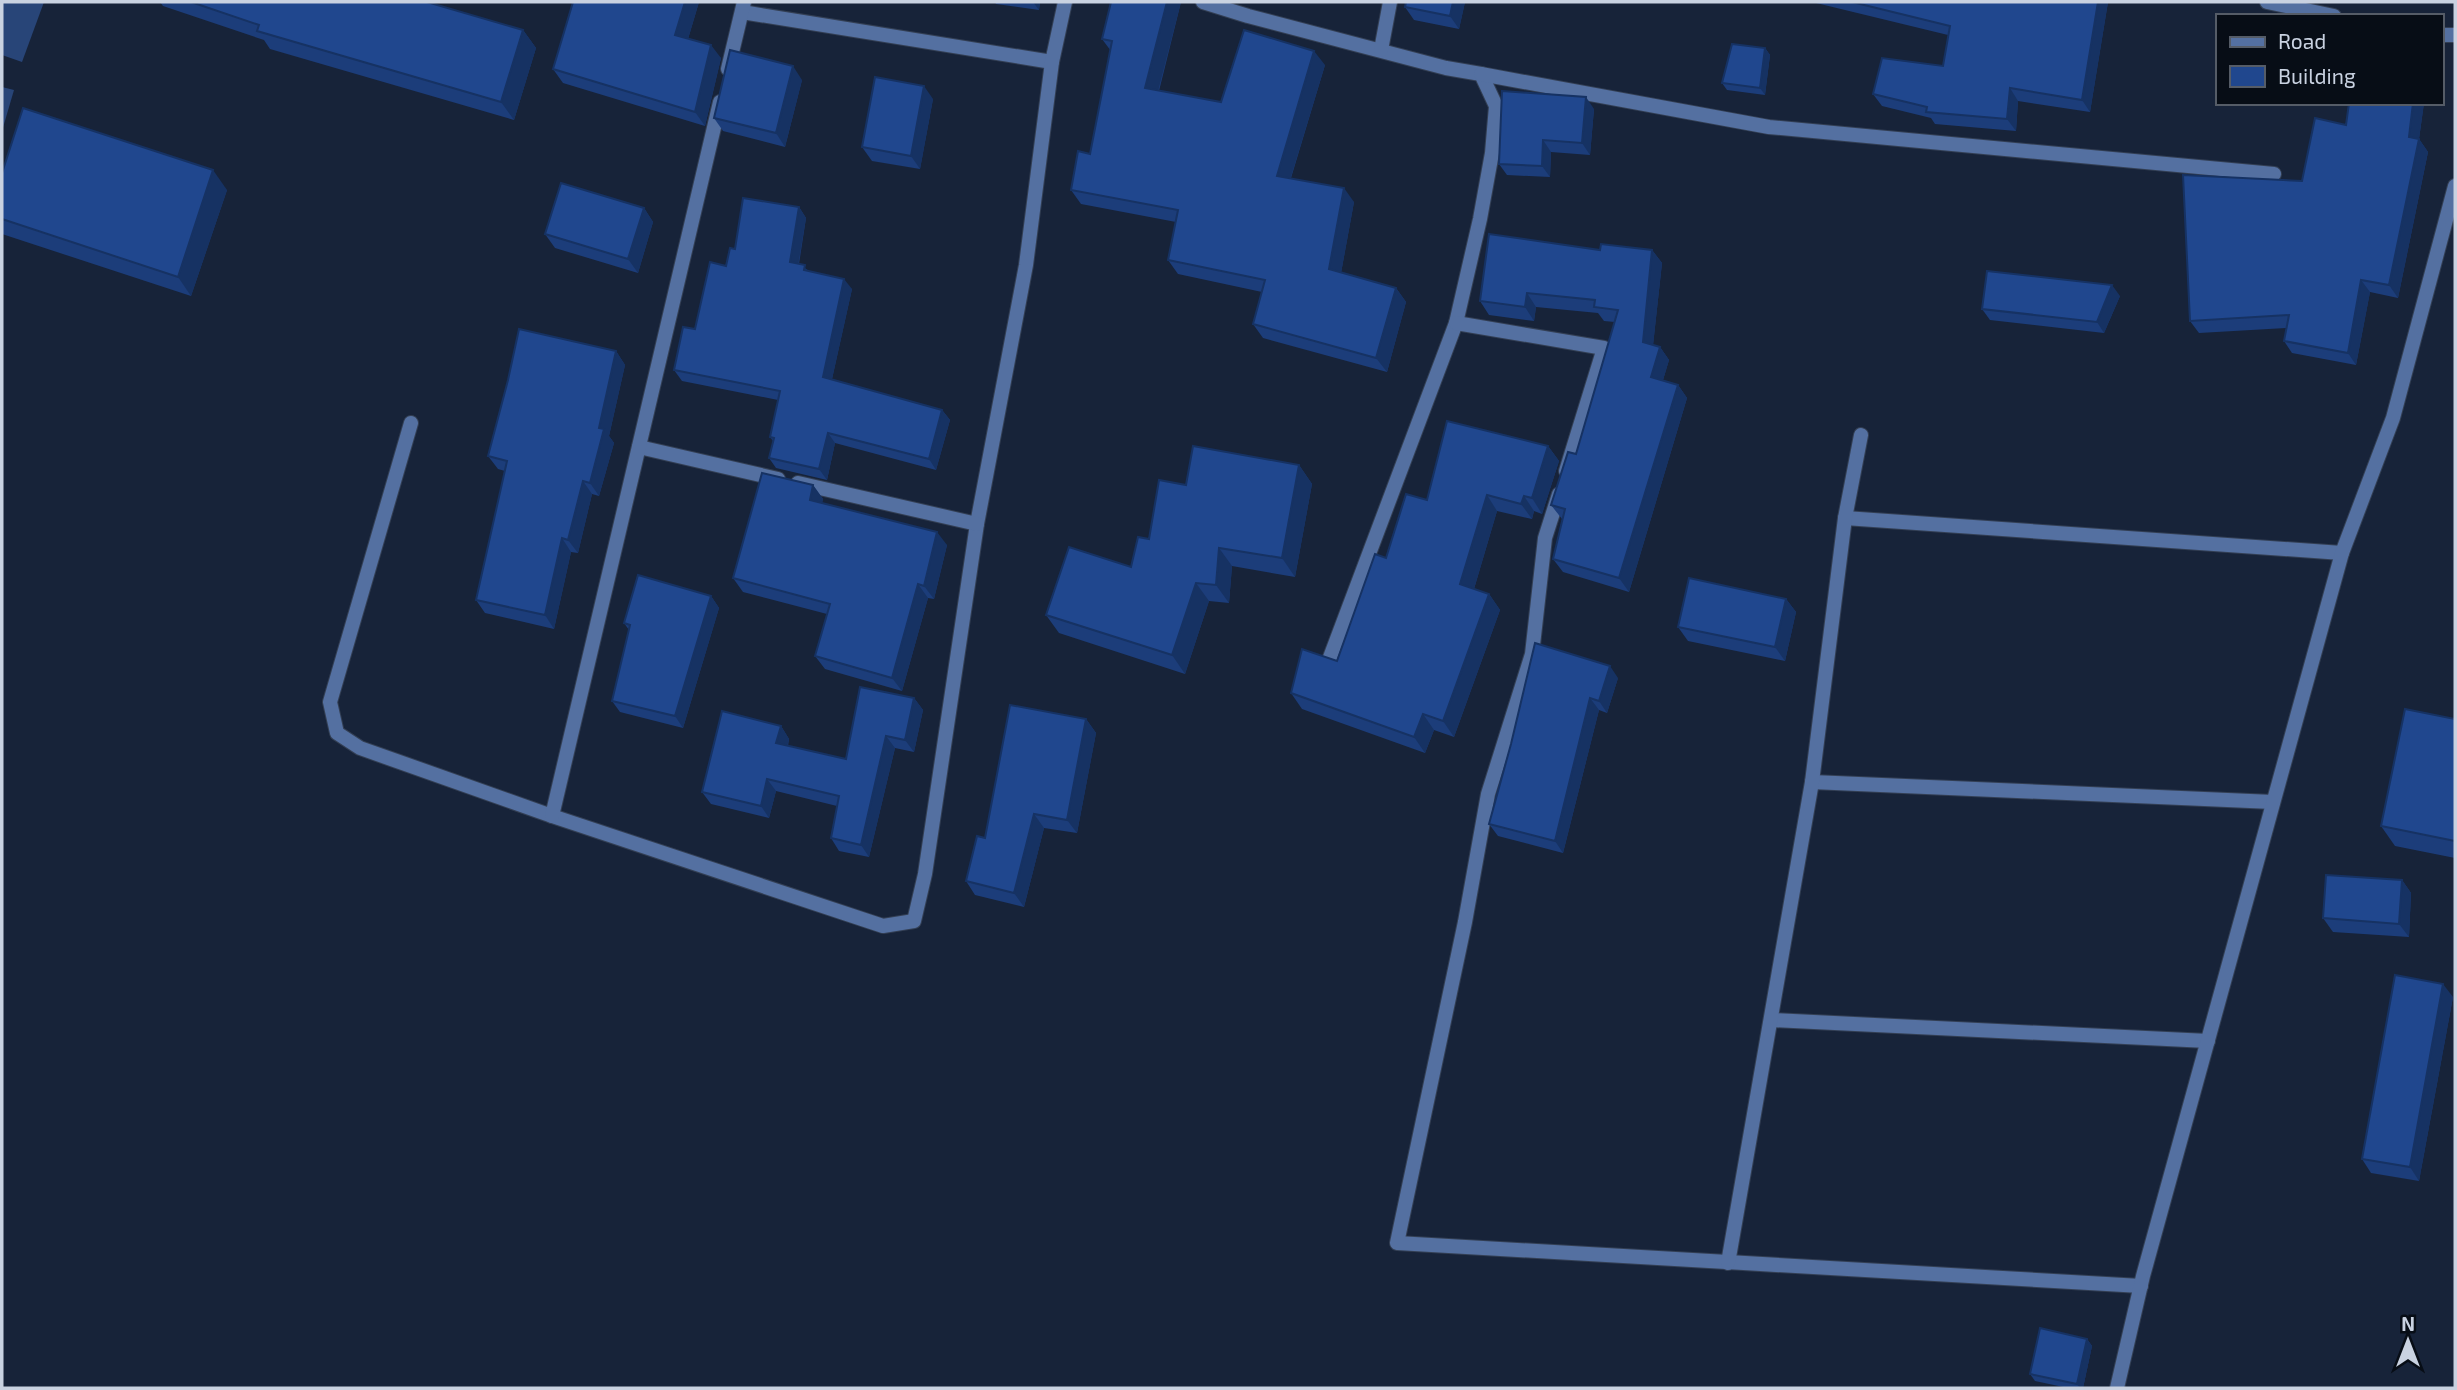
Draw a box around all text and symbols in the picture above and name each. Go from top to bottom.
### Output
legend [2216,14,2443,105]
text: Road [2278,28,2326,53]
text: Building [2278,63,2356,88]
north arrow [2373,1306,2443,1376]
text: N [2401,1312,2415,1335]

